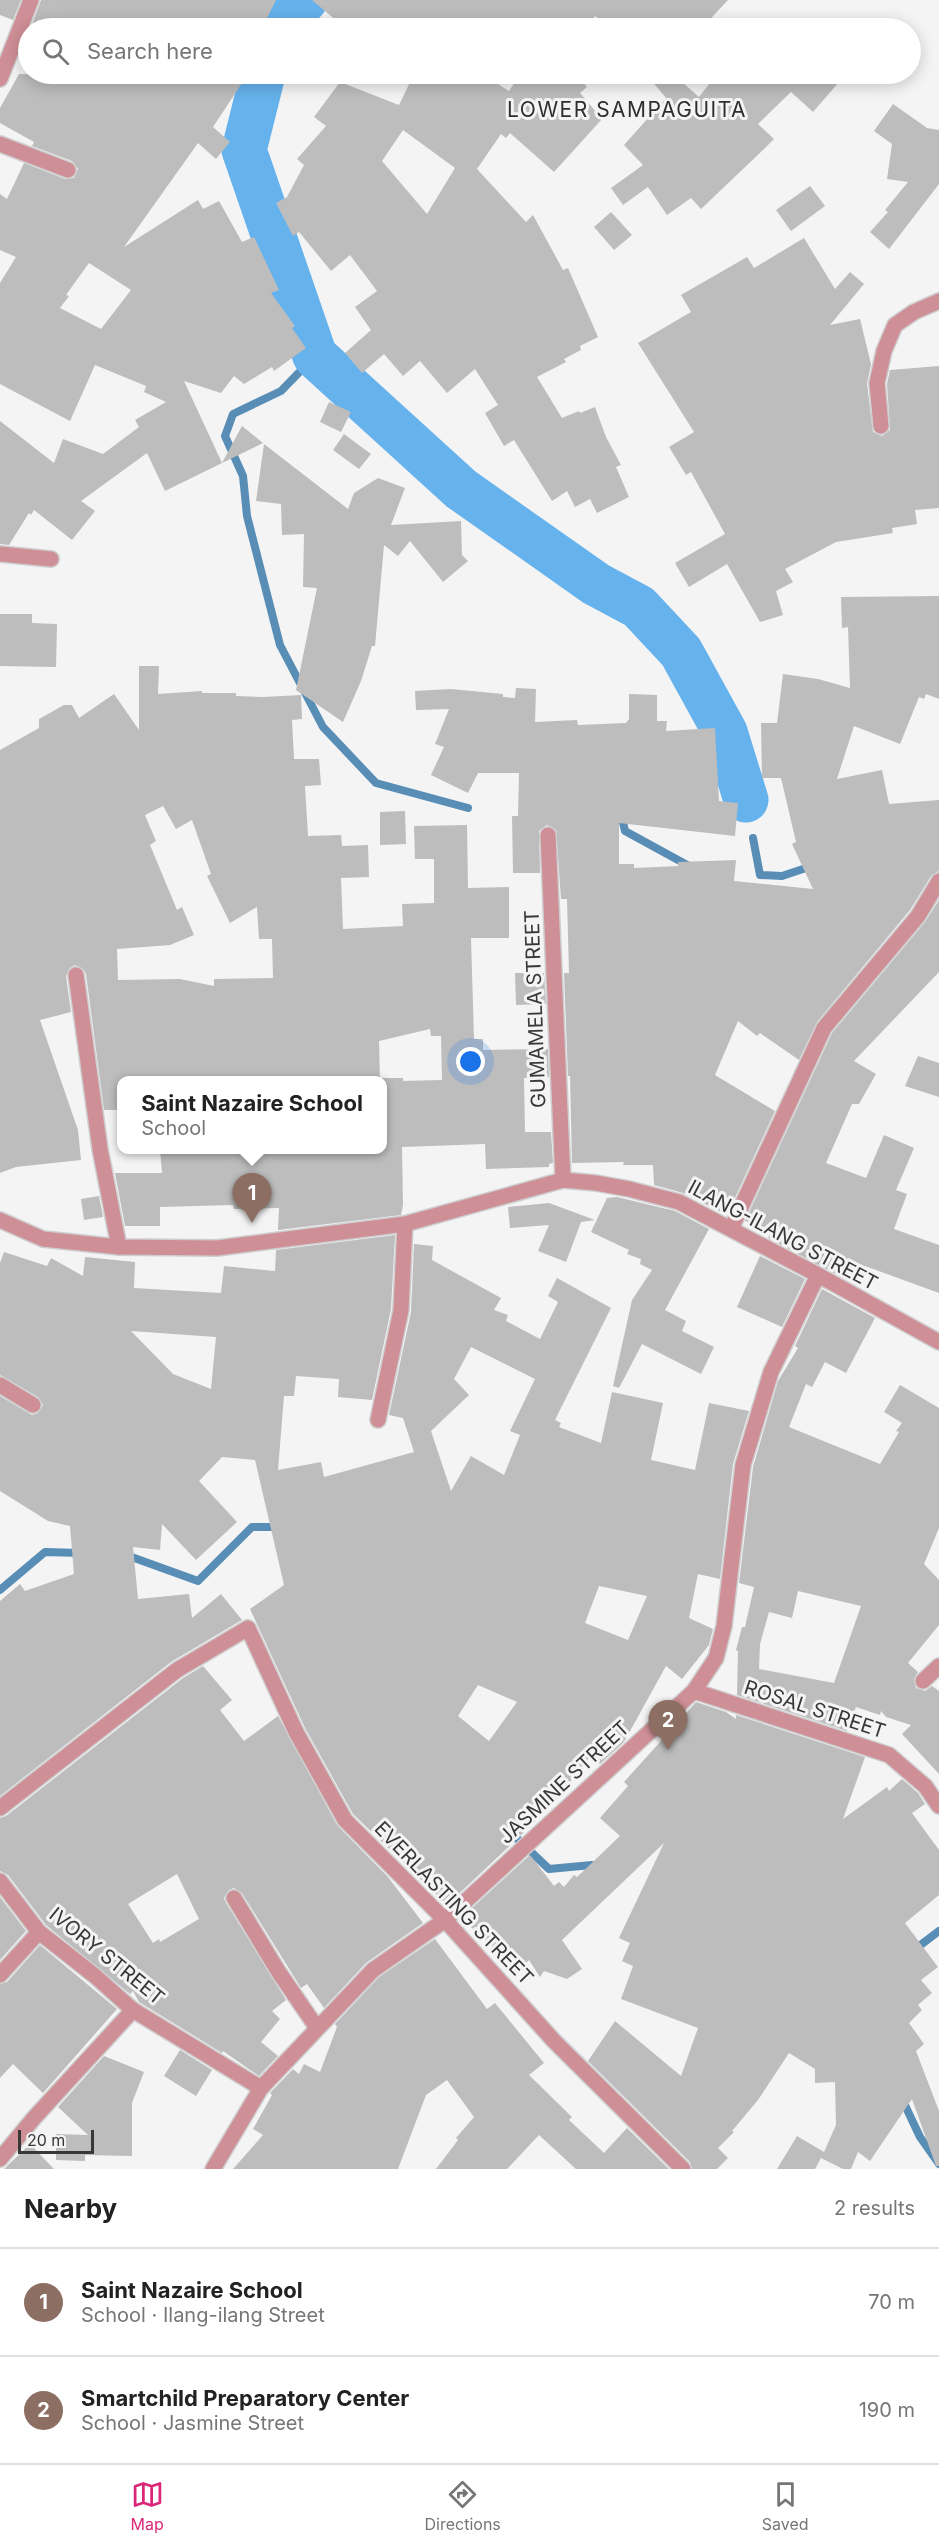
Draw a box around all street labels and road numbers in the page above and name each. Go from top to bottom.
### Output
street label: GUMAMELA STREET [520,910,550,1108]
street label: ILANG-ILANG STREET [684,1175,882,1295]
street label: ROSAL STREET [741,1675,889,1743]
street label: JASMINE STREET [494,1715,634,1849]
street label: EVERLASTING STREET [370,1816,538,1990]
street label: IVORY STREET [45,1902,169,2010]

